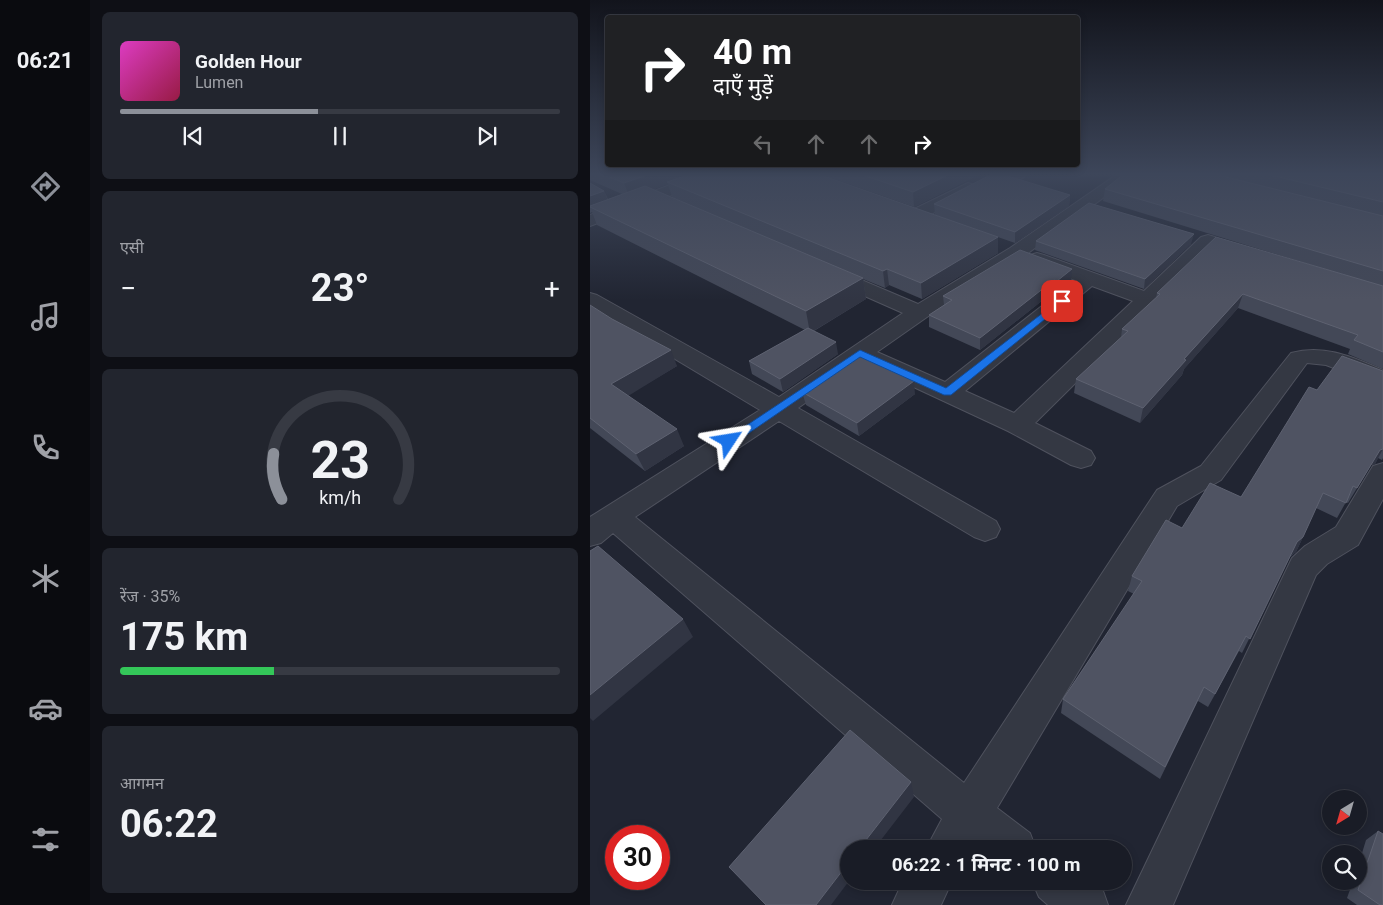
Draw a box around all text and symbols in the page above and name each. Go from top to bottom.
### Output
text: 40 m [713,32,792,73]
icon: right [630,35,695,100]
text: 06:21 [17,48,73,73]
text: Golden Hour [195,50,302,73]
text: Lumen [195,73,243,92]
text: दाएँ मुड़ें [713,74,773,99]
icon: previous [179,122,207,150]
icon: pause [326,122,354,150]
icon: next [473,122,501,150]
icon: left [749,130,777,158]
icon: ahead [802,130,830,158]
icon: ahead [855,130,883,158]
icon: right [908,130,936,158]
icon: directions [28,169,63,204]
text: एसी [120,238,144,257]
text: 23° [311,266,369,310]
text: − [120,272,136,305]
text: + [544,272,560,305]
pin [1041,280,1083,322]
icon: arrive [1048,287,1076,315]
icon: music [28,299,63,334]
position arrow [702,414,754,466]
icon: phone [28,430,63,465]
text: 23 [310,430,370,491]
text: km/h [319,487,361,508]
icon: climate [28,561,63,596]
text: रेंज · 35% [120,587,180,606]
text: 175 km [120,615,248,659]
icon: car [28,691,63,726]
text: आगमन [120,774,164,793]
north arrow [1322,790,1368,835]
map controls [1322,790,1367,890]
text: 06:22 [120,802,218,846]
icon: filters [28,822,63,857]
speed limit sign: 30 [605,825,670,890]
button: search [1322,845,1367,890]
text: 06:22 · 1 मिनट · 100 m [892,853,1080,876]

